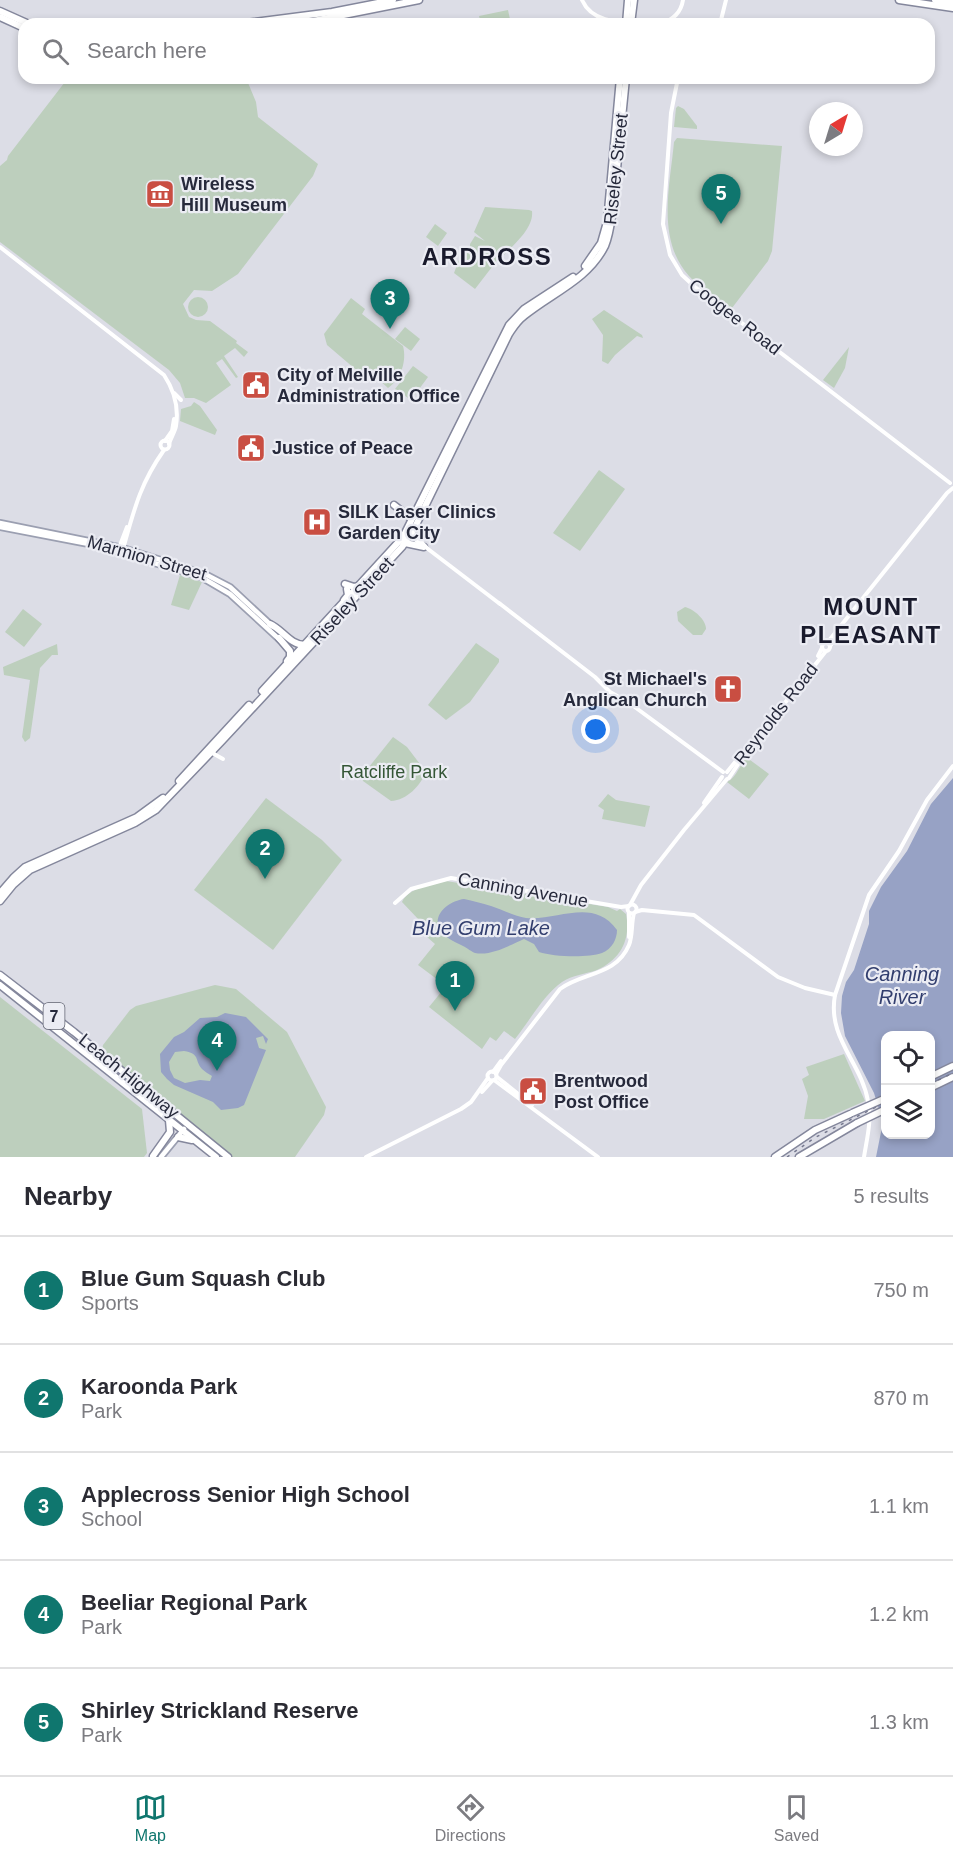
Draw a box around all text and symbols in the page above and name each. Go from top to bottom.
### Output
search box [18,18,935,84]
icon: search [39,35,72,68]
text: Search here [87,38,207,63]
north arrow [809,102,863,156]
street label: Riseley Street [600,112,632,226]
place label: Wireless Hill Museum [181,174,287,215]
pin: 5 [702,174,740,224]
museum icon: Wireless Hill Museum [144,178,176,210]
district label: ARDROSS [422,243,552,270]
street label: Coogee Road [685,275,785,359]
pin: 3 [370,280,410,329]
place label: City of Melville Administration Office [277,365,460,406]
public building icon: City of Melville Administration Office [240,369,272,401]
public building icon: Justice of Peace [235,432,267,464]
place label: Justice of Peace [272,438,413,458]
place label: SILK Laser Clinics Garden City [338,502,496,543]
hospital icon: SILK Laser Clinics Garden City [301,506,333,538]
street label: Marmion Street [85,531,209,585]
street label: Riseley Street [306,553,398,649]
district label: MOUNT PLEASANT [800,593,942,648]
street label: Reynolds Road [730,659,822,769]
place label: St Michael's Anglican Church [563,669,707,710]
church icon: St Michael's Anglican Church [712,673,744,705]
your location [581,715,610,744]
park label: Ratcliffe Park [341,762,448,782]
pin: 2 [246,830,284,879]
street label: Canning Avenue [456,869,590,911]
water label: Blue Gum Lake [412,917,550,939]
pin: 1 [436,962,474,1011]
water label: Canning River [865,963,939,1008]
road number: 7 [44,1003,64,1029]
pin: 4 [198,1022,236,1071]
street label: Leach Highway [75,1030,183,1122]
map controls [881,1031,935,1139]
button: locate [881,1031,935,1085]
place label: Brentwood Post Office [554,1071,649,1112]
public building icon: Brentwood Post Office [517,1075,549,1107]
button: layers [881,1085,935,1139]
text: Nearby [24,1181,112,1211]
text: 5 results [853,1185,929,1207]
text: Blue Gum Squash Club [81,1266,325,1291]
text: 1 [38,1279,49,1301]
text: 750 m [873,1279,929,1301]
text: Sports [81,1292,139,1314]
text: Karoonda Park [81,1374,238,1399]
text: 2 [38,1387,49,1409]
text: 870 m [873,1387,929,1409]
text: Park [81,1400,122,1422]
text: Applecross Senior High School [81,1482,410,1507]
text: 3 [38,1495,49,1517]
text: 1.1 km [869,1495,929,1517]
text: School [81,1508,142,1530]
text: Beeliar Regional Park [81,1590,307,1615]
text: 4 [38,1603,49,1625]
text: 1.2 km [869,1603,929,1625]
text: Park [81,1616,122,1638]
text: Shirley Strickland Reserve [81,1698,359,1723]
text: 5 [38,1711,49,1733]
text: 1.3 km [869,1711,929,1733]
text: Park [81,1724,122,1746]
tab: Map [134,1791,167,1845]
tab: Directions [435,1791,506,1845]
tab: Saved [774,1791,819,1845]

